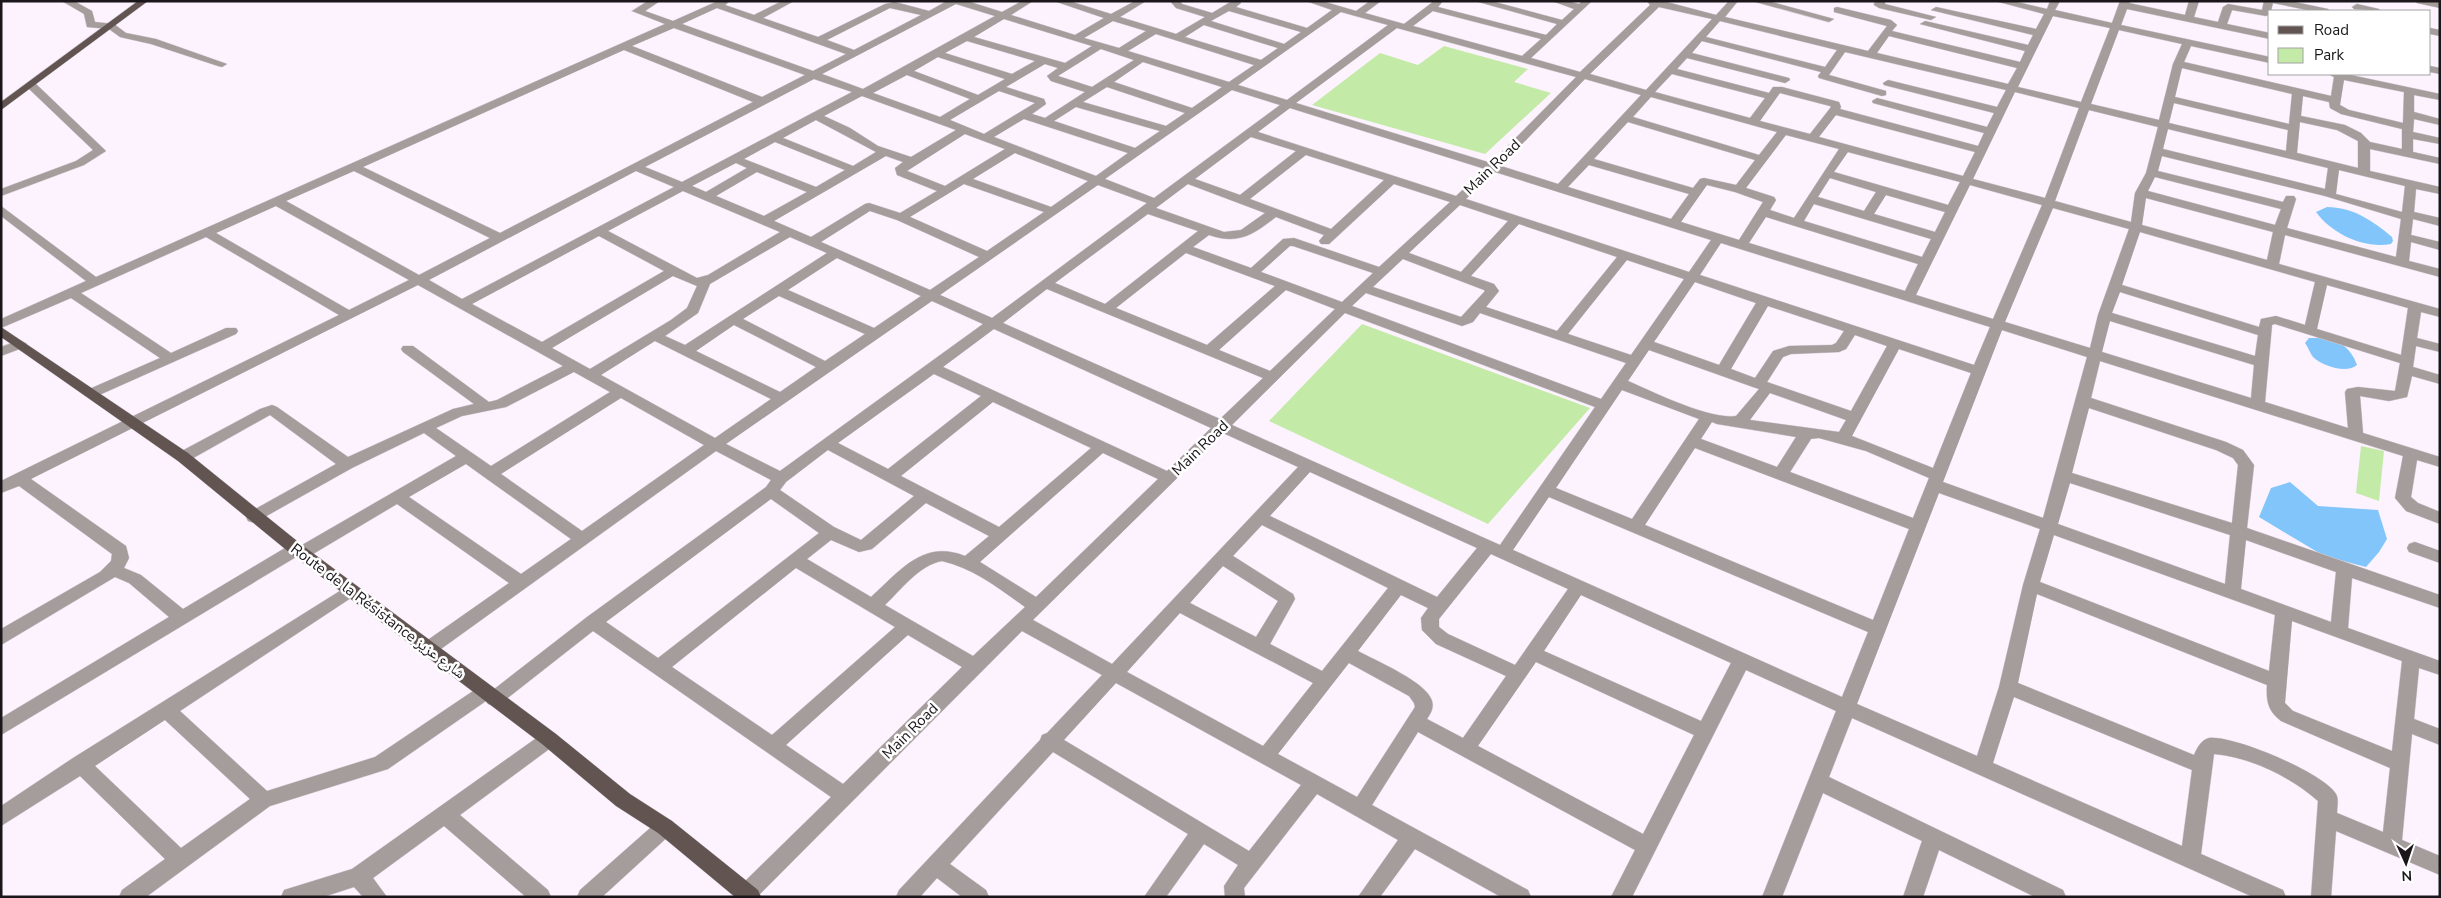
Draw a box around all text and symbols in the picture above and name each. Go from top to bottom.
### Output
legend [2268,10,2431,75]
text: Road [2314,20,2349,40]
text: Park [2314,45,2344,65]
street label: Main Road [1459,135,1525,199]
street label: Main Road [1167,416,1233,480]
street label: Route de la Résistance شارع عزيز [287,539,469,683]
street label: Main Road [878,699,942,763]
north arrow [2381,838,2431,888]
text: N [2401,866,2412,885]

